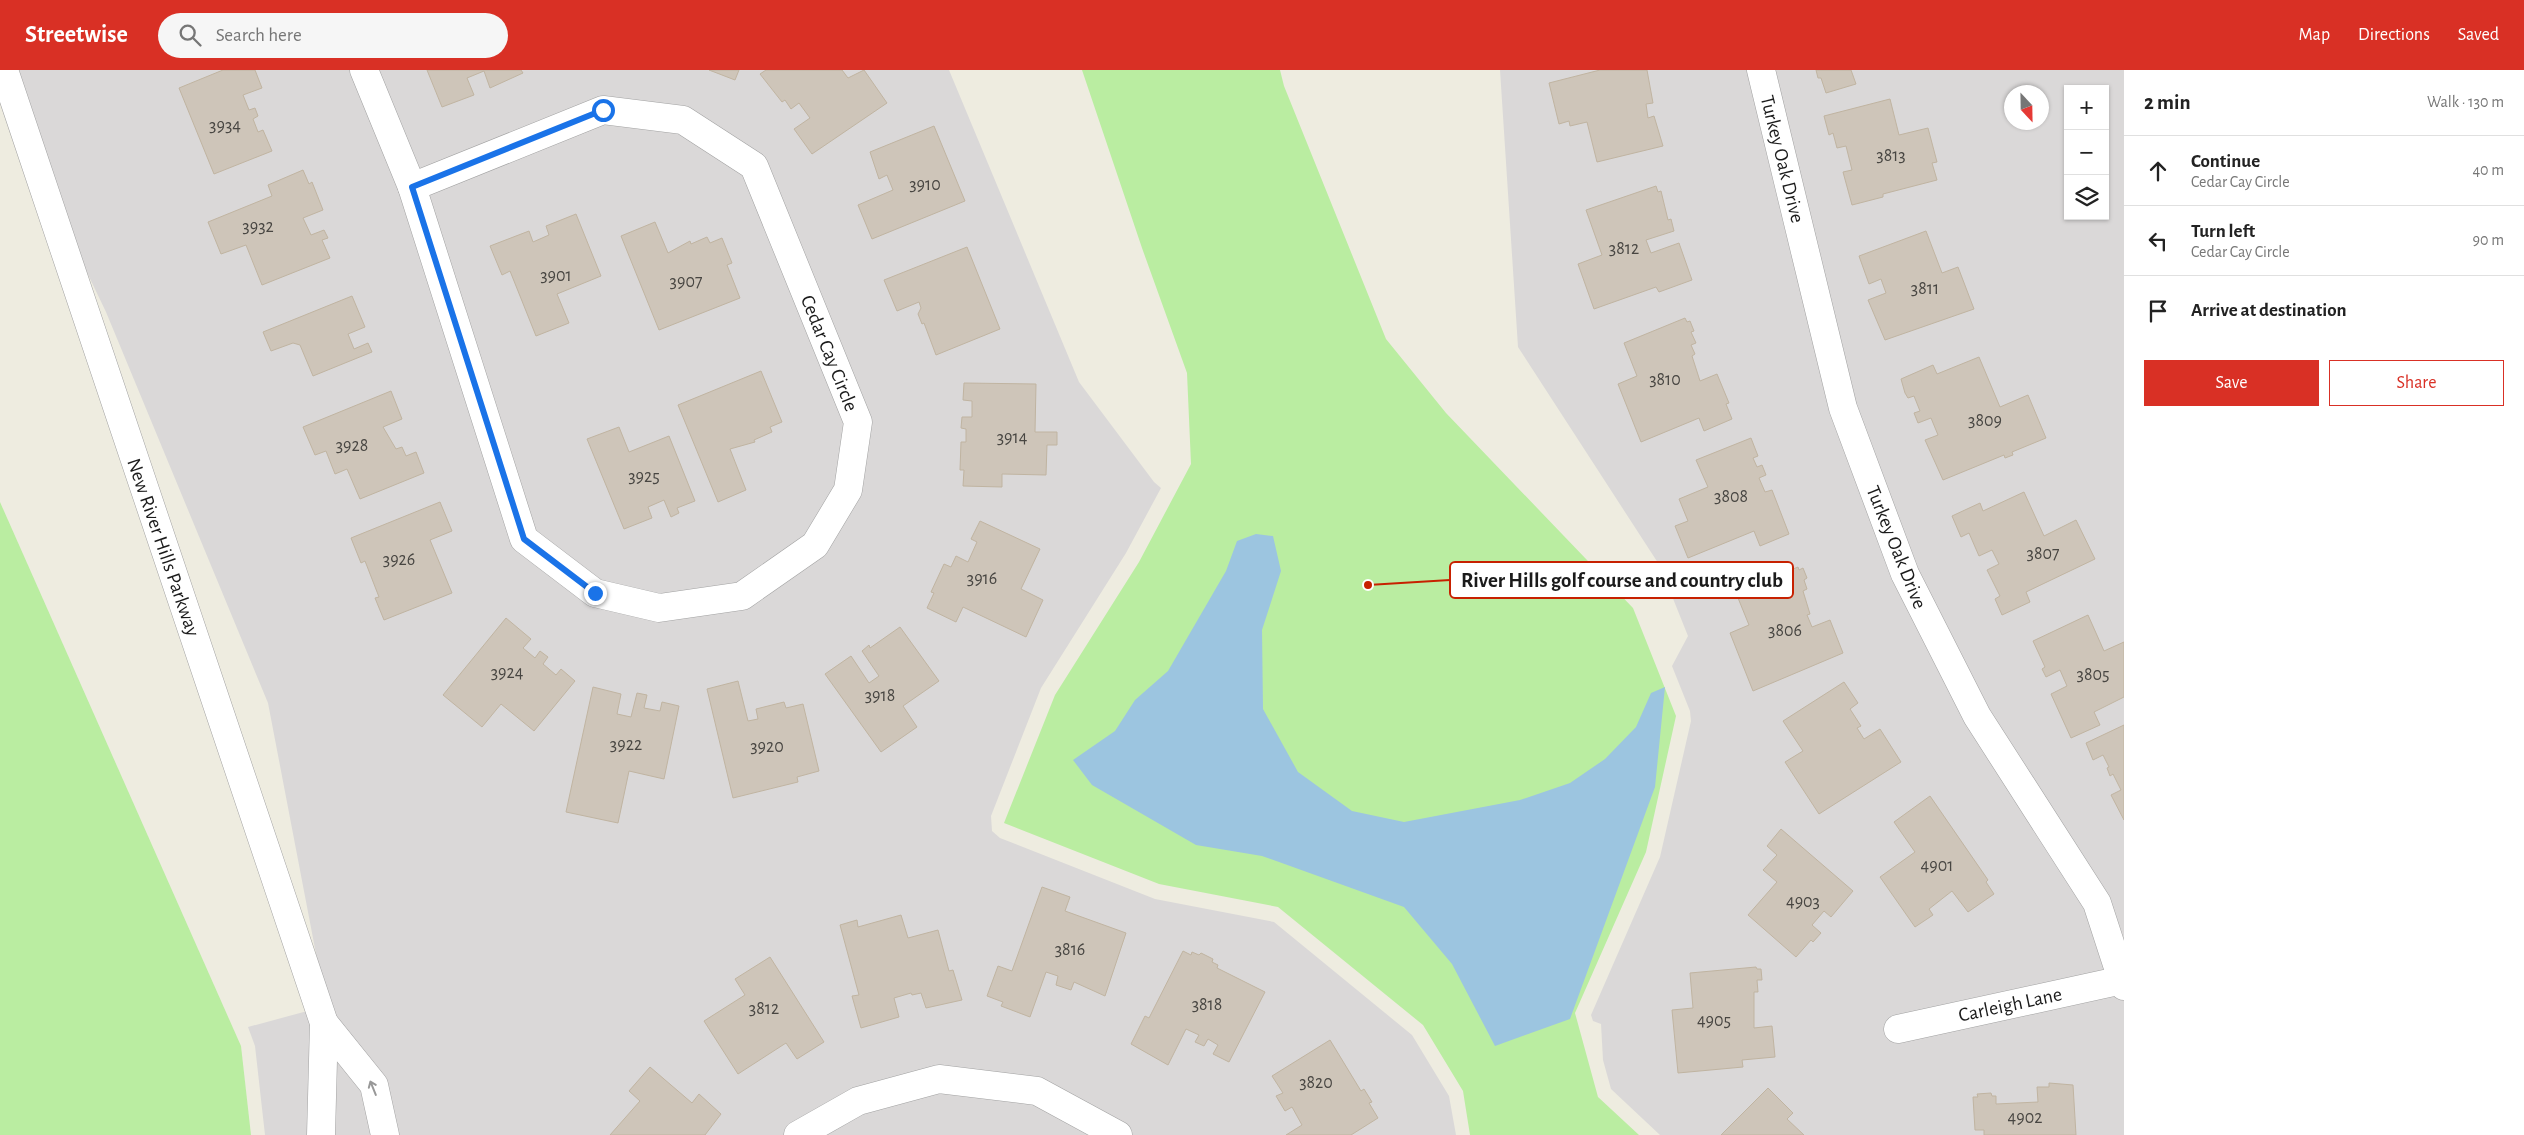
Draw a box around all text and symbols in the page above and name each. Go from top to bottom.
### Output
search box [158,13,508,58]
icon: search [176,21,204,49]
text: Streetwise [25,23,128,47]
text: Search here [216,26,302,45]
text: Map [2299,26,2330,44]
text: Directions [2358,26,2430,44]
text: Saved [2458,26,2499,44]
north arrow [2004,85,2049,130]
map controls [2064,85,2109,220]
button: + [2064,85,2109,130]
text: 2 min [2144,92,2191,113]
street label: Turkey Oak Drive [1757,93,1808,225]
text: Walk · 130 m [2427,94,2504,110]
route start [592,99,615,122]
house number: 3934 [209,117,241,135]
button: − [2064,130,2109,175]
house number: 3813 [1876,147,1906,165]
text: Continue [2191,152,2260,171]
icon: ahead [2144,157,2172,185]
text: 40 m [2472,162,2504,178]
text: Cedar Cay Circle [2191,174,2290,190]
button: layers [2064,175,2109,220]
house number: 3910 [909,176,941,194]
house number: 3932 [242,218,274,236]
text: Turn left [2191,222,2255,241]
icon: left [2144,227,2172,255]
text: 90 m [2473,232,2504,248]
house number: 3812 [1609,240,1639,258]
text: Cedar Cay Circle [2191,244,2290,260]
house number: 3901 [540,267,572,285]
house number: 3907 [670,273,702,291]
house number: 3811 [1911,280,1939,298]
street label: Cedar Cay Circle [797,293,861,414]
icon: arrive [2144,297,2172,325]
text: Arrive at destination [2191,301,2347,320]
button: Save [2144,360,2319,406]
button: Share [2329,360,2504,406]
house number: 3810 [1649,371,1681,389]
house number: 3809 [1968,412,2002,430]
house number: 3914 [997,429,1028,447]
house number: 3928 [336,437,368,455]
street label: New River Hills Parkway [123,456,203,639]
house number: 3925 [628,468,660,486]
street label: Turkey Oak Drive [1862,483,1930,612]
house number: 3808 [1714,488,1748,506]
house number: 3807 [2027,545,2059,563]
house number: 3926 [383,551,415,569]
callout: River Hills golf course and country club [1450,562,1793,598]
house number: 3916 [967,570,997,588]
text: River Hills golf course and country club [1461,570,1783,591]
route end [584,582,607,605]
house number: 3806 [1768,622,1802,640]
house number: 3924 [491,664,524,682]
house number: 3805 [2077,666,2109,684]
house number: 3918 [865,687,895,705]
house number: 3922 [610,736,642,754]
house number: 3920 [750,738,784,756]
house number: 4901 [1921,857,1953,875]
house number: 4903 [1786,893,1820,911]
house number: 3816 [1055,941,1085,959]
street label: Carleigh Lane [1957,984,2064,1026]
house number: 3818 [1192,996,1222,1014]
house number: 3812 [749,1000,779,1018]
house number: 4905 [1697,1012,1731,1030]
house number: 3820 [1299,1074,1333,1092]
one-way arrow [368,1081,377,1096]
house number: 4902 [2008,1109,2042,1127]

